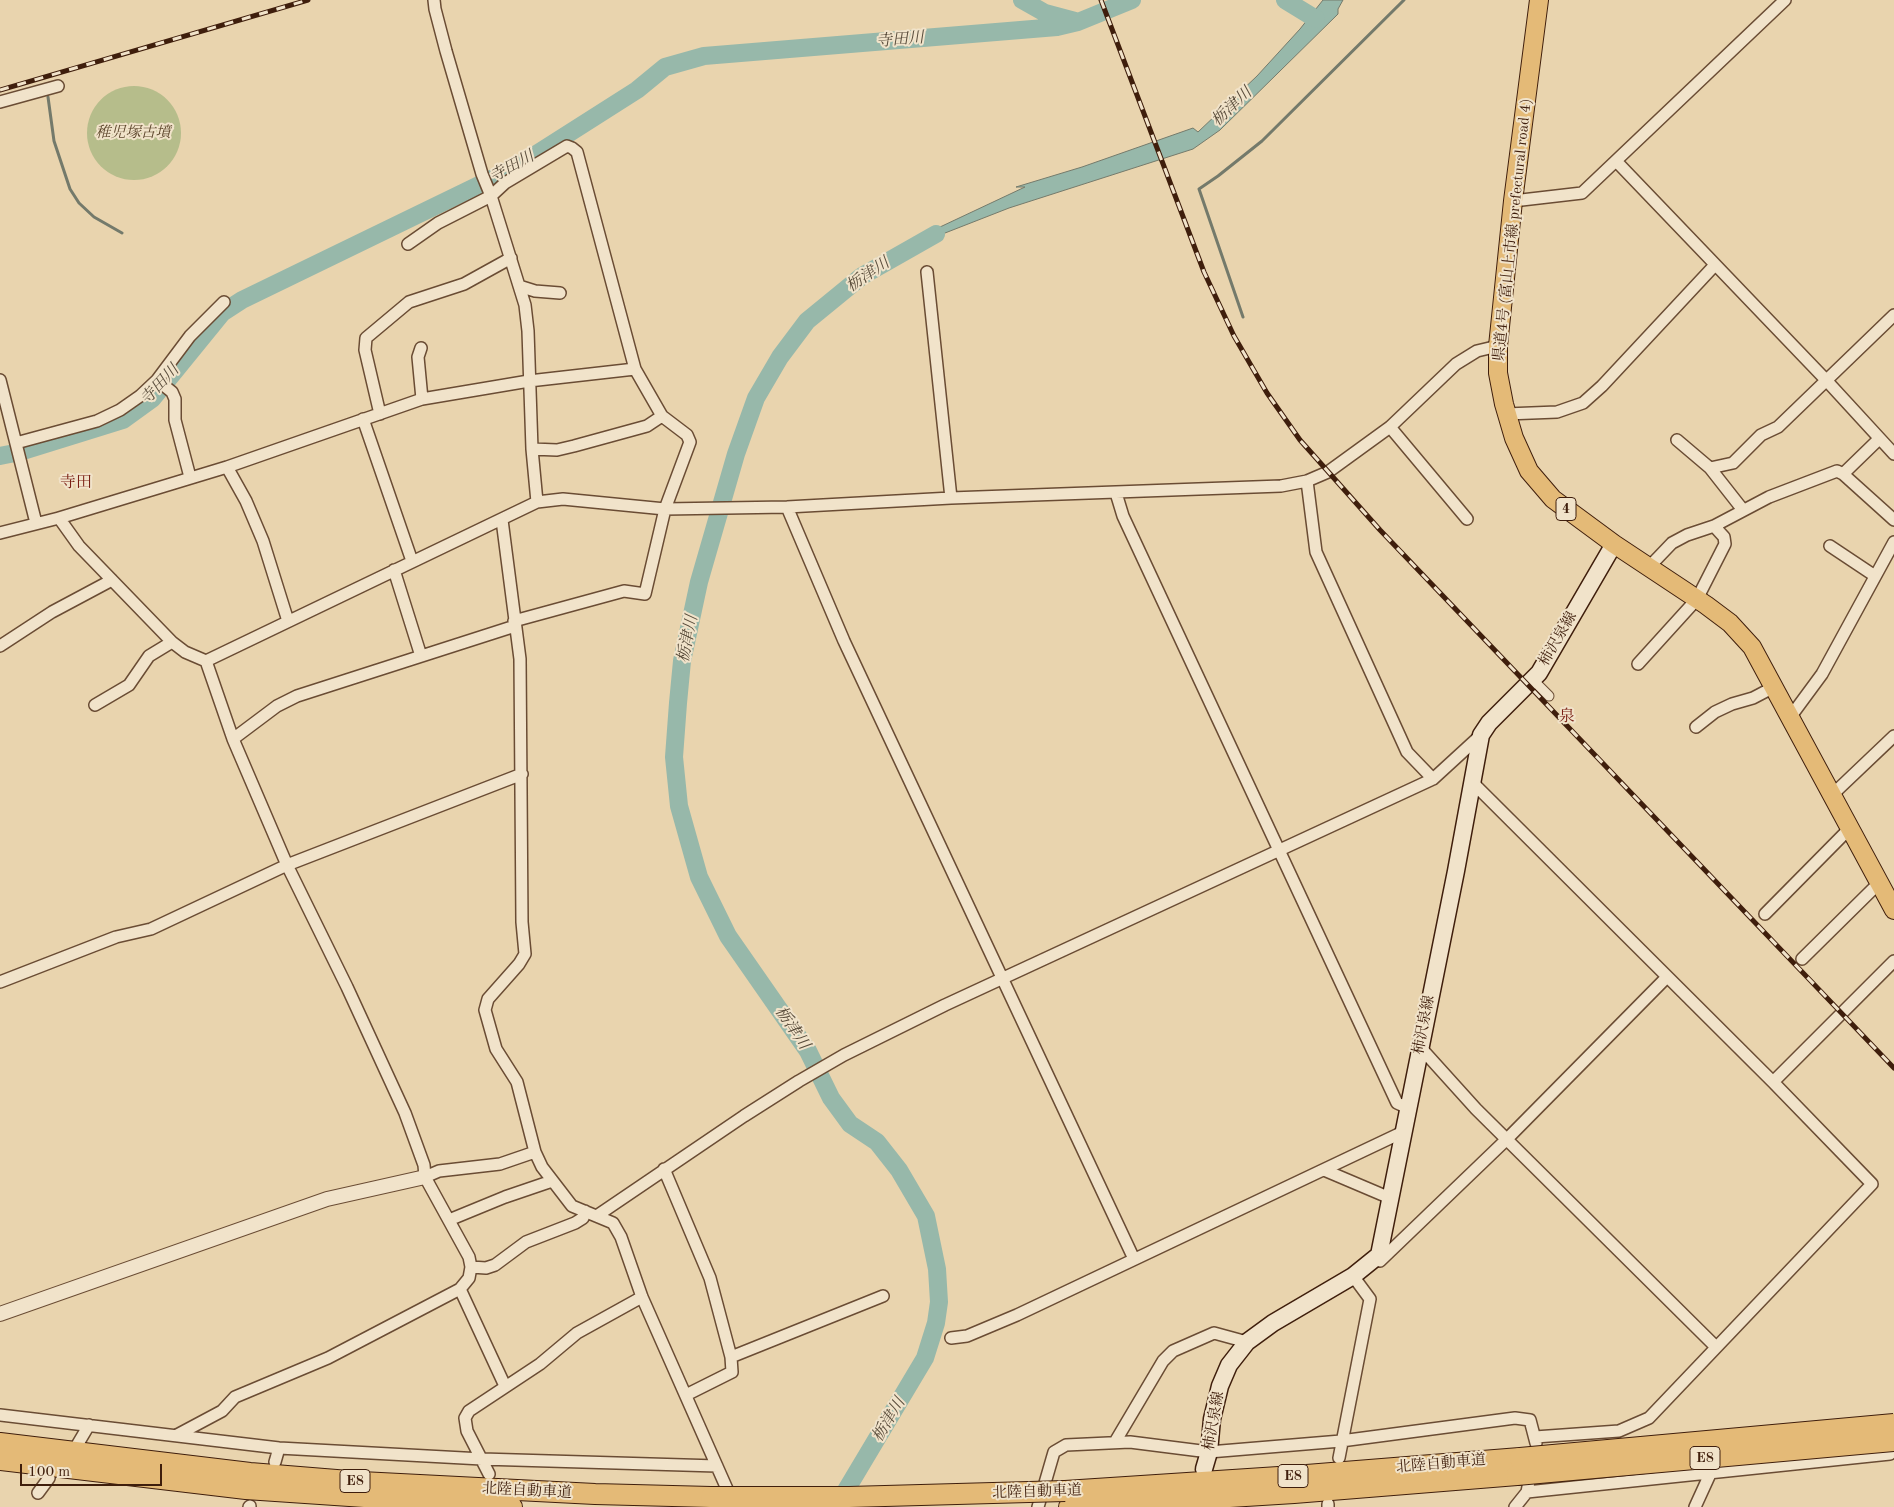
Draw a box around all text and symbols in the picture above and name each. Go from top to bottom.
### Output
water label: 寺田川 [875,28,925,52]
water label: 栃津川 [1208,84,1256,130]
street label: 県道4号 (富山上市線 prefectural road 4) [1490,98,1536,362]
park label: 稚児塚古墳 [96,124,170,142]
water label: 寺田川 [486,147,538,187]
water label: 栃津川 [843,254,893,296]
water label: 寺田川 [137,361,183,409]
district label: 寺田 [60,473,92,493]
road number: 4 [1556,498,1576,520]
street label: 柿沢泉線 [1535,609,1581,669]
water label: 栃津川 [674,614,702,664]
district label: 泉 [1559,707,1575,727]
street label: 柿沢泉線 [1409,994,1439,1056]
water label: 栃津川 [771,1003,813,1053]
street label: 柿沢泉線 [1200,1390,1228,1452]
water label: 栃津川 [868,1394,910,1446]
road number: E8 [1690,1446,1720,1470]
street label: 北陸自動車道 [1395,1451,1487,1477]
scale bar [22,1454,165,1486]
road number: E8 [1278,1464,1308,1488]
text: 100 m [28,1465,70,1480]
road number: E8 [340,1470,370,1492]
street label: 北陸自動車道 [482,1480,572,1502]
street label: 北陸自動車道 [992,1481,1082,1503]

